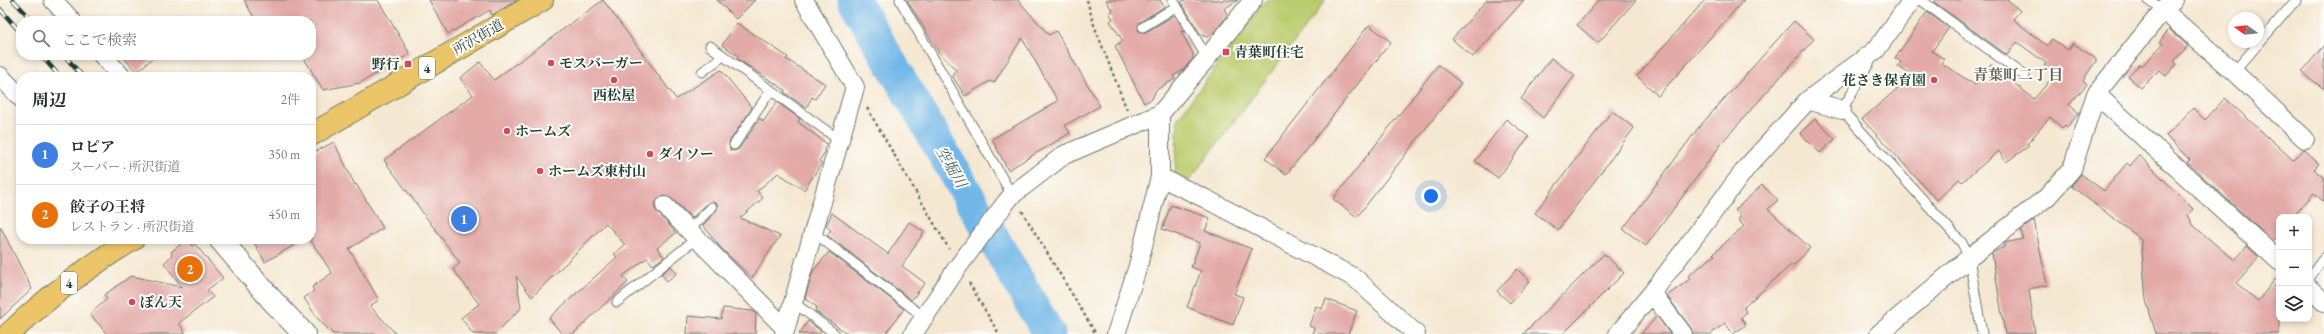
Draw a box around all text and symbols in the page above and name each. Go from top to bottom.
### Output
north arrow [2228,12,2264,48]
street label: 所沢街道 [449,15,507,59]
search box [16,16,316,60]
icon: search [30,27,52,49]
text: ここで検索 [62,30,137,49]
place label: 青葉町住宅 [1234,43,1304,61]
marker: 青葉町住宅 [1221,47,1231,57]
place label: モスバーガー [559,54,643,72]
place label: 野行 [372,55,400,73]
road number: 4 [419,57,435,79]
marker: モスバーガー [546,58,556,68]
marker: 野行 [403,59,413,69]
district label: 青葉町二丁目 [1973,65,2063,84]
place label: 花さき保育園 [1842,71,1926,89]
marker: 西松屋 [609,75,619,85]
marker: 花さき保育園 [1929,75,1939,85]
place label: 西松屋 [593,86,635,104]
text: 周辺 [32,89,66,111]
text: 2件 [281,91,300,108]
place label: ホームズ [515,122,571,140]
marker: ホームズ [502,126,512,136]
text: ロピア [70,137,115,156]
water label: 空堀川 [932,143,972,193]
place label: ダイソー [658,145,714,163]
text: 1 [42,146,48,163]
text: 350 m [269,146,300,163]
marker: ダイソー [645,149,655,159]
text: スーパー · 所沢街道 [70,158,181,175]
place label: ホームズ東村山 [548,162,646,180]
marker: ホームズ東村山 [535,166,545,176]
your location [1421,186,1441,206]
text: 餃子の王将 [70,197,145,216]
pin: 1 [451,204,477,234]
text: 2 [42,206,48,223]
text: 450 m [269,206,300,223]
map controls [2276,214,2312,322]
button: + [2276,214,2312,250]
text: レストラン · 所沢街道 [70,218,194,235]
button: − [2276,250,2312,286]
pin: 2 [177,254,203,284]
road number: 4 [61,272,77,294]
button: layers [2276,286,2312,322]
place label: ぼん天 [140,293,182,311]
marker: ぼん天 [127,297,137,307]

